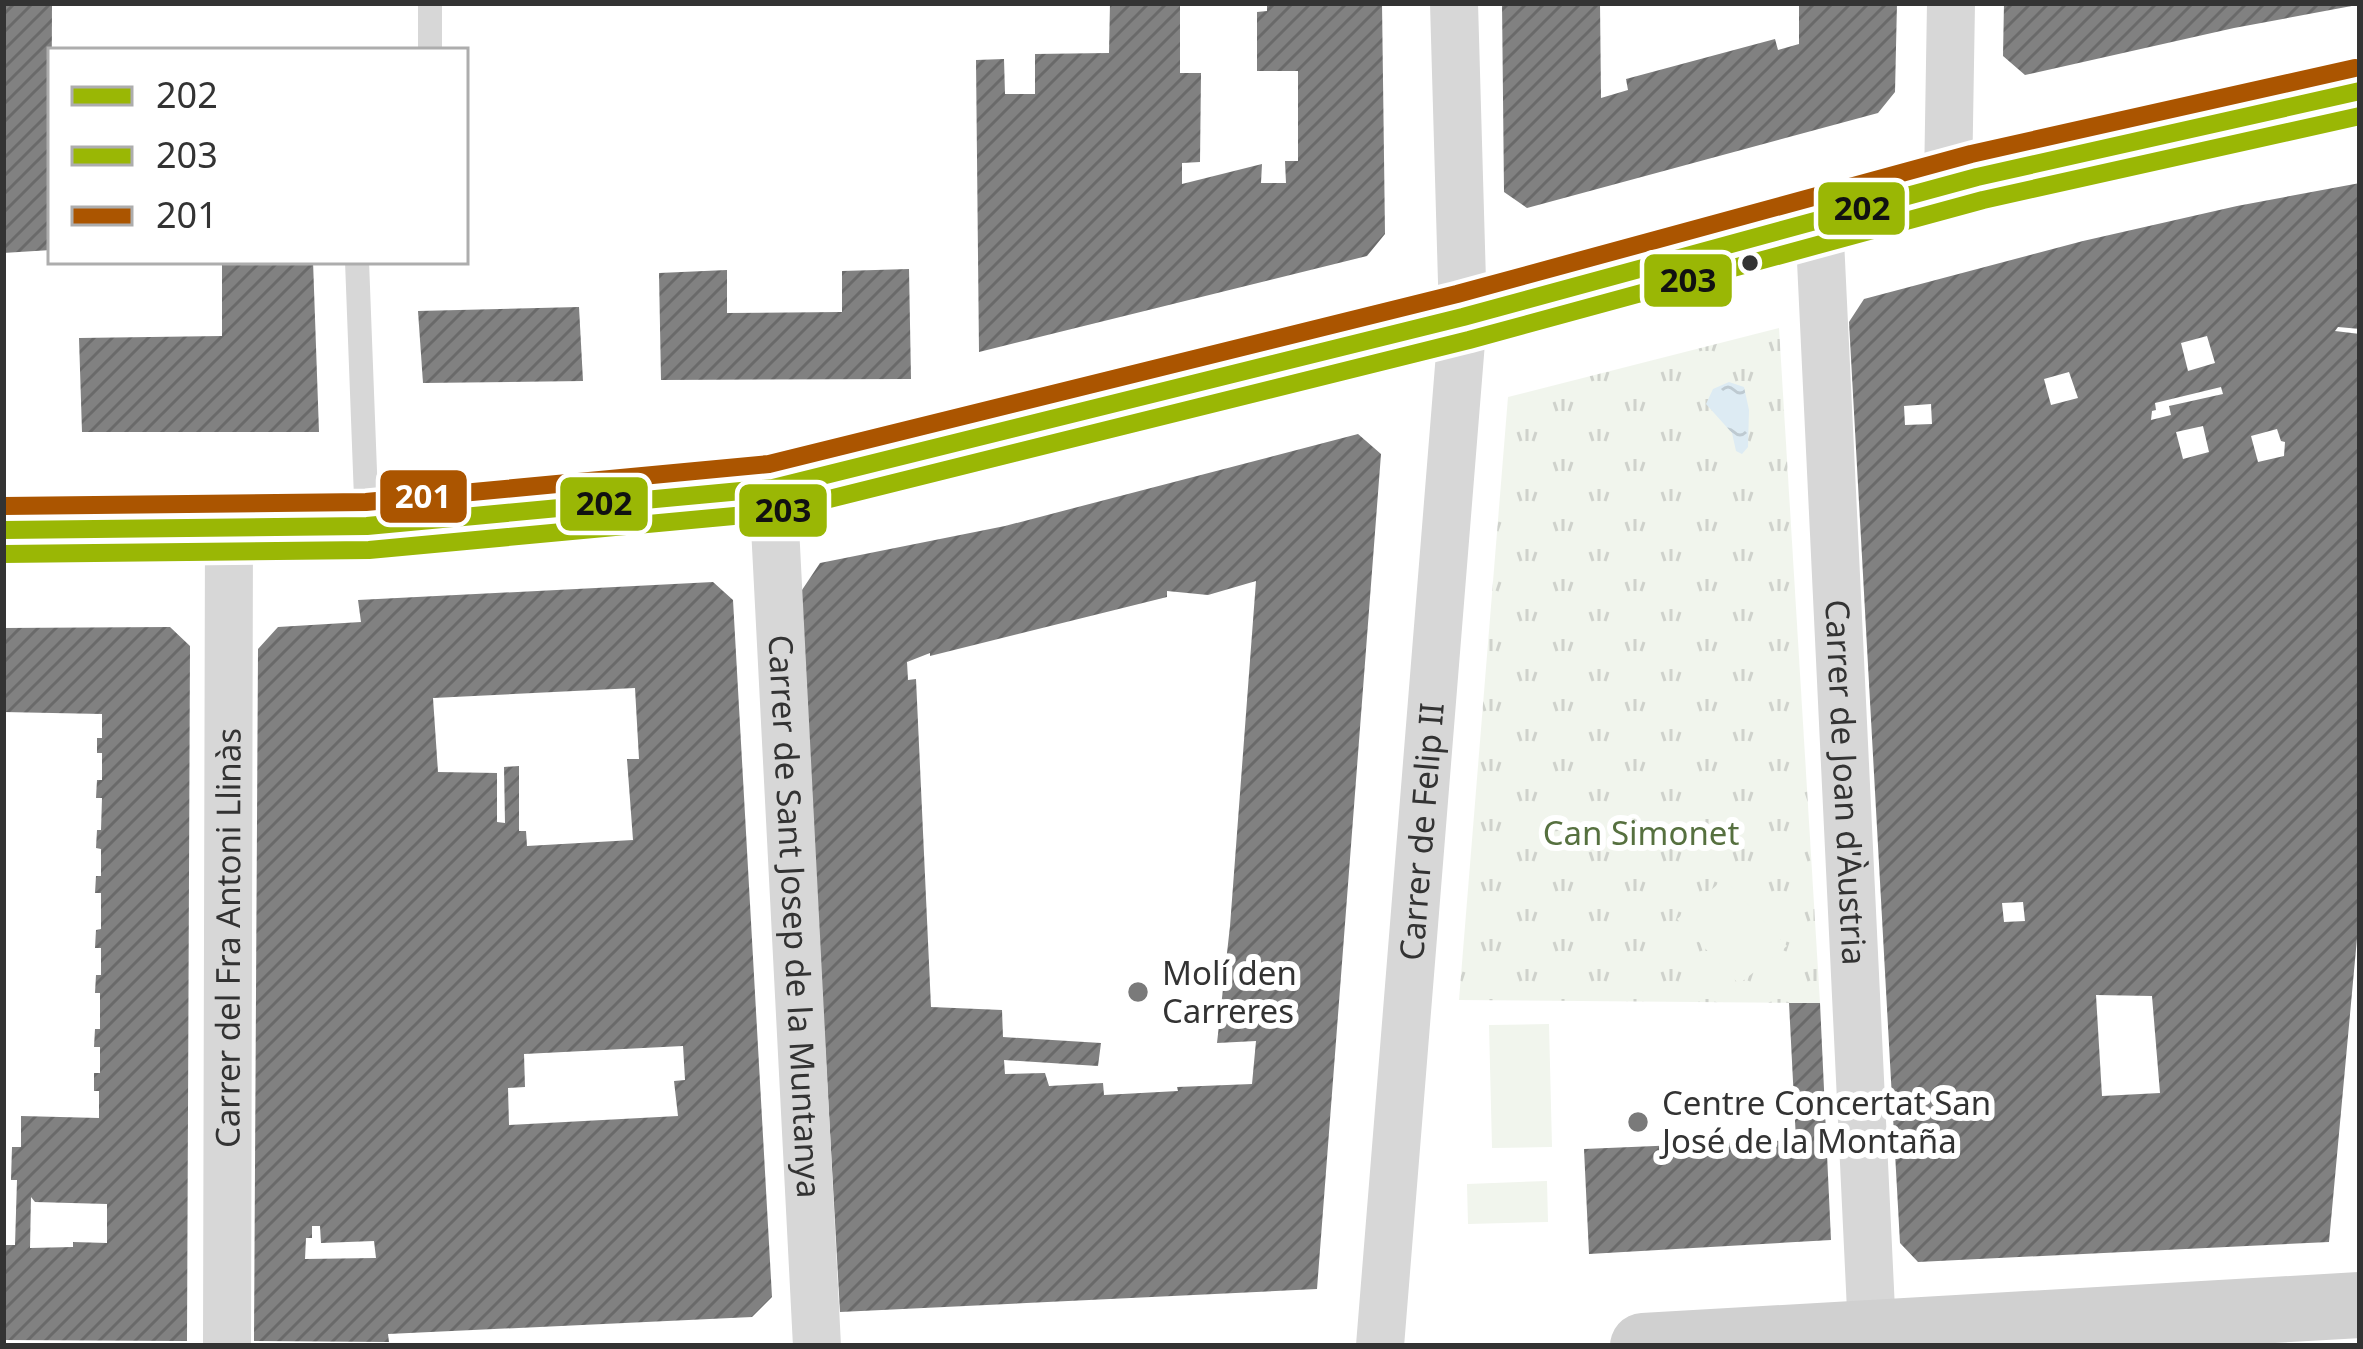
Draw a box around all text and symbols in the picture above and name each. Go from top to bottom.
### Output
legend [48,48,468,264]
text: 202 [156,70,218,119]
text: 203 [156,130,218,179]
line badge: 202 [1816,180,1907,237]
text: 202 [1834,185,1890,230]
text: 201 [156,190,218,239]
line badge: 203 [1642,252,1734,309]
unlabelled marker [1739,252,1761,274]
text: 203 [1660,257,1716,302]
line badge: 201 [378,468,469,525]
text: 201 [395,473,451,518]
line badge: 202 [558,475,650,533]
text: 202 [576,480,632,525]
line badge: 203 [737,482,829,539]
text: 203 [755,487,811,532]
street label: Carrer de Joan d'Àustria [1815,598,1878,966]
street label: Carrer de Sant Josep de la Muntanya [759,633,832,1199]
street label: Carrer de Felip II [1388,701,1454,962]
street label: Carrer del Fra Antoni Llinàs [204,728,251,1148]
park label: Can Simonet [1543,810,1739,855]
place label: Molí den Carreres [1162,950,1297,1033]
marker: Molí den Carreres [1125,979,1151,1005]
place label: Centre Concertat San José de la Montaña [1659,1080,1991,1163]
marker: Centre Concertat San José de la Montaña [1625,1109,1651,1135]

